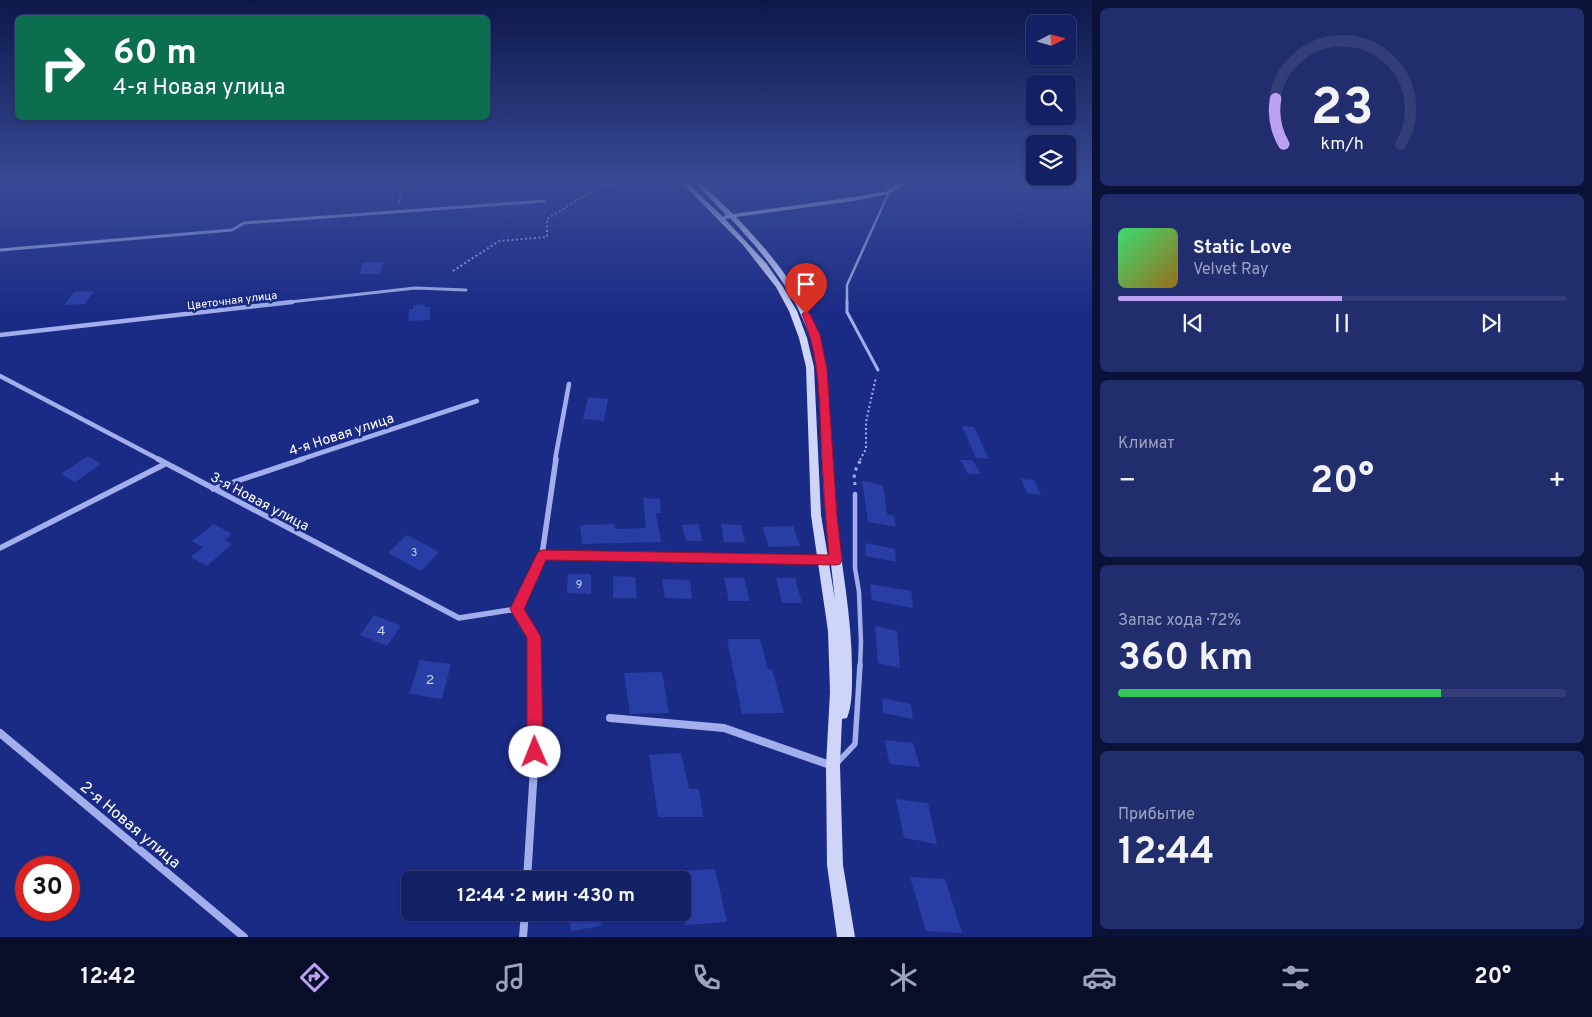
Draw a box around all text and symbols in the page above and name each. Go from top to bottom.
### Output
north arrow [1026,15,1076,65]
map controls [1026,15,1076,185]
text: 60 m [113,32,197,76]
icon: right [30,35,95,100]
text: 4-я Новая улица [113,75,285,102]
button: search [1026,75,1076,125]
text: 23 [1311,77,1373,143]
text: km/h [1320,133,1364,156]
button: layers [1026,135,1076,185]
text: Static Love [1193,236,1292,260]
text: Velvet Ray [1193,260,1268,280]
pin [785,263,827,314]
icon: arrive [792,270,820,298]
street label: Цветочная улица [186,288,278,313]
icon: previous [1179,309,1207,337]
icon: pause [1328,309,1356,337]
icon: next [1477,309,1505,337]
street label: 4-я Новая улица [287,410,396,460]
text: Климат [1118,434,1175,454]
text: 20° [1310,458,1374,507]
text: − [1118,464,1136,500]
text: + [1548,464,1566,500]
street label: 3-я Новая улица [207,469,312,535]
house number: 3 [411,546,417,560]
house number: 9 [576,578,582,592]
text: Запас хода · 72% [1118,611,1241,631]
house number: 4 [377,623,385,640]
text: 360 km [1118,635,1253,684]
house number: 2 [426,672,434,689]
position arrow [508,725,560,777]
street label: 2-я Новая улица [75,778,184,873]
text: Прибытие [1118,805,1195,825]
text: 12:44 [1118,829,1215,878]
speed limit sign: 30 [15,856,80,921]
text: 12:44 · 2 мин · 430 m [457,884,635,908]
icon: directions [297,960,332,995]
icon: music [493,960,528,995]
icon: phone [689,960,724,995]
icon: climate [886,960,921,995]
icon: car [1082,960,1117,995]
icon: filters [1278,960,1313,995]
text: 12:42 [81,964,136,991]
text: 20° [1474,964,1511,991]

